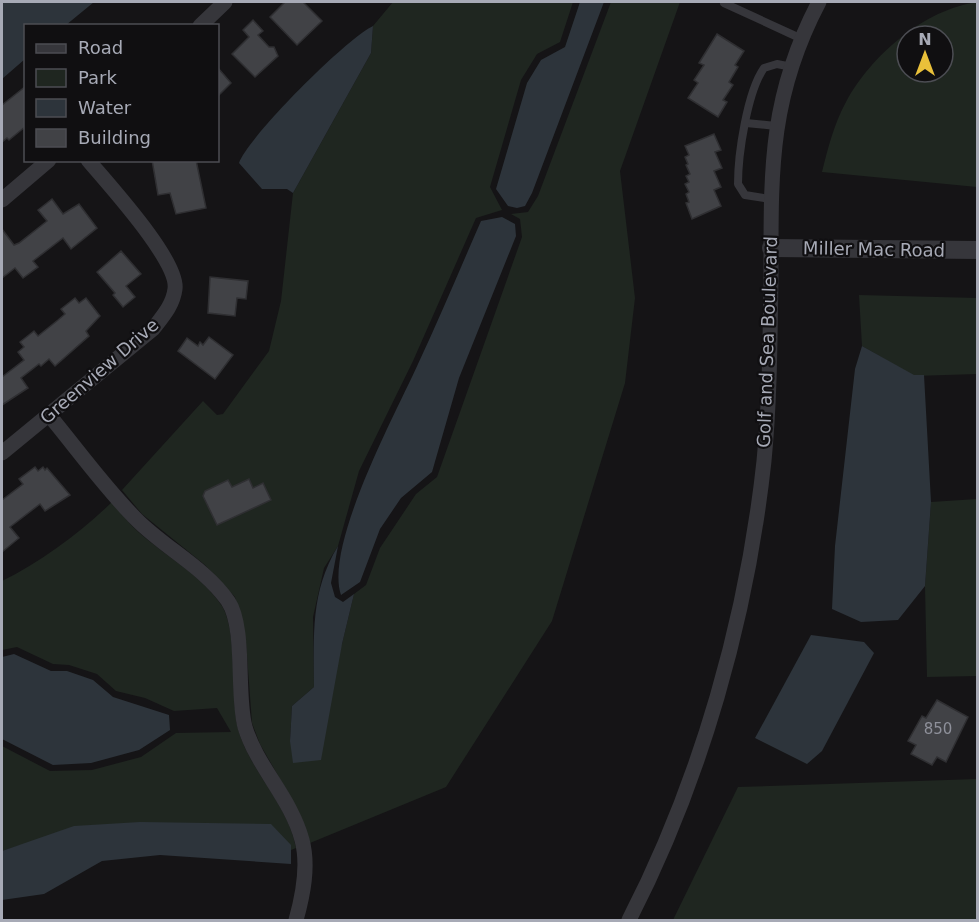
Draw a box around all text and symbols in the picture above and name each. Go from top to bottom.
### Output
legend [24,24,219,162]
north arrow [895,24,955,84]
text: N [918,30,932,49]
text: Road [78,37,123,58]
text: Park [78,67,117,88]
text: Water [78,97,132,118]
text: Building [78,127,151,148]
street label: Golf and Sea Boulevard [753,236,781,448]
street label: Miller Mac Road [803,237,945,261]
street label: Greenview Drive [36,314,162,428]
house number: 850 [924,720,952,738]

